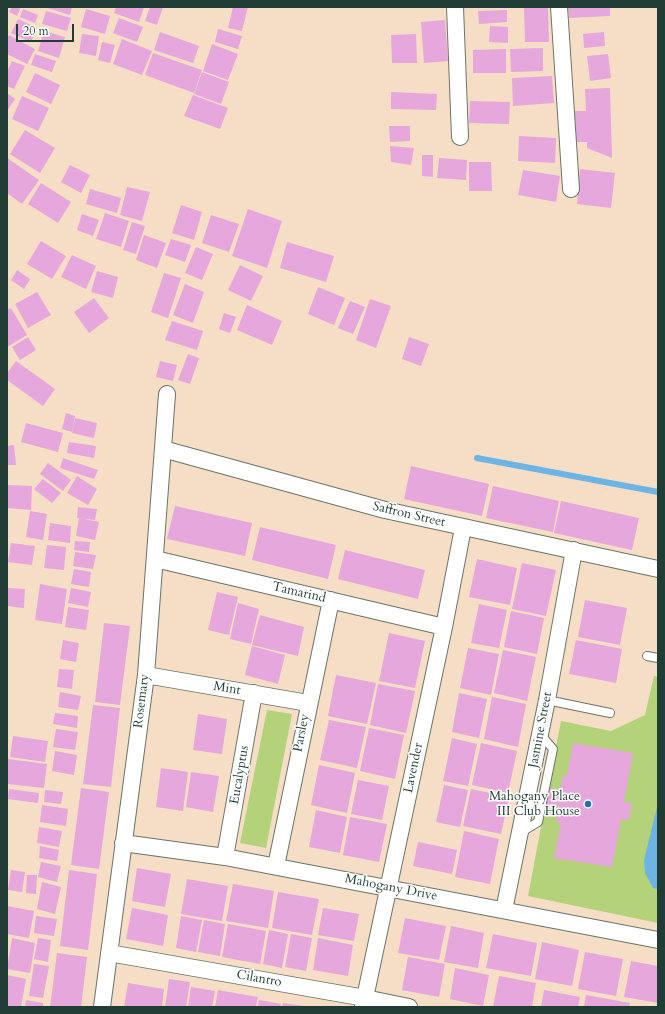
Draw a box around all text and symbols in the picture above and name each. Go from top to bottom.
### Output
scale bar [18,16,76,42]
text: 20 m [23,23,49,39]
street label: Saffron Street [371,499,447,531]
street label: Tamarind [271,579,327,607]
street label: Rosemary [131,673,153,729]
street label: Mint [212,679,242,699]
street label: Jasmine Street [526,691,556,769]
street label: Parsley [291,713,313,753]
street label: Lavender [401,741,427,795]
street label: Eucalyptus [227,744,253,806]
place label: Mahogany Place III Club House [489,789,580,820]
marker: Mahogany Place III Club House [583,799,593,809]
street label: Mahogany Drive [343,871,439,905]
street label: Cilantro [235,967,283,991]

